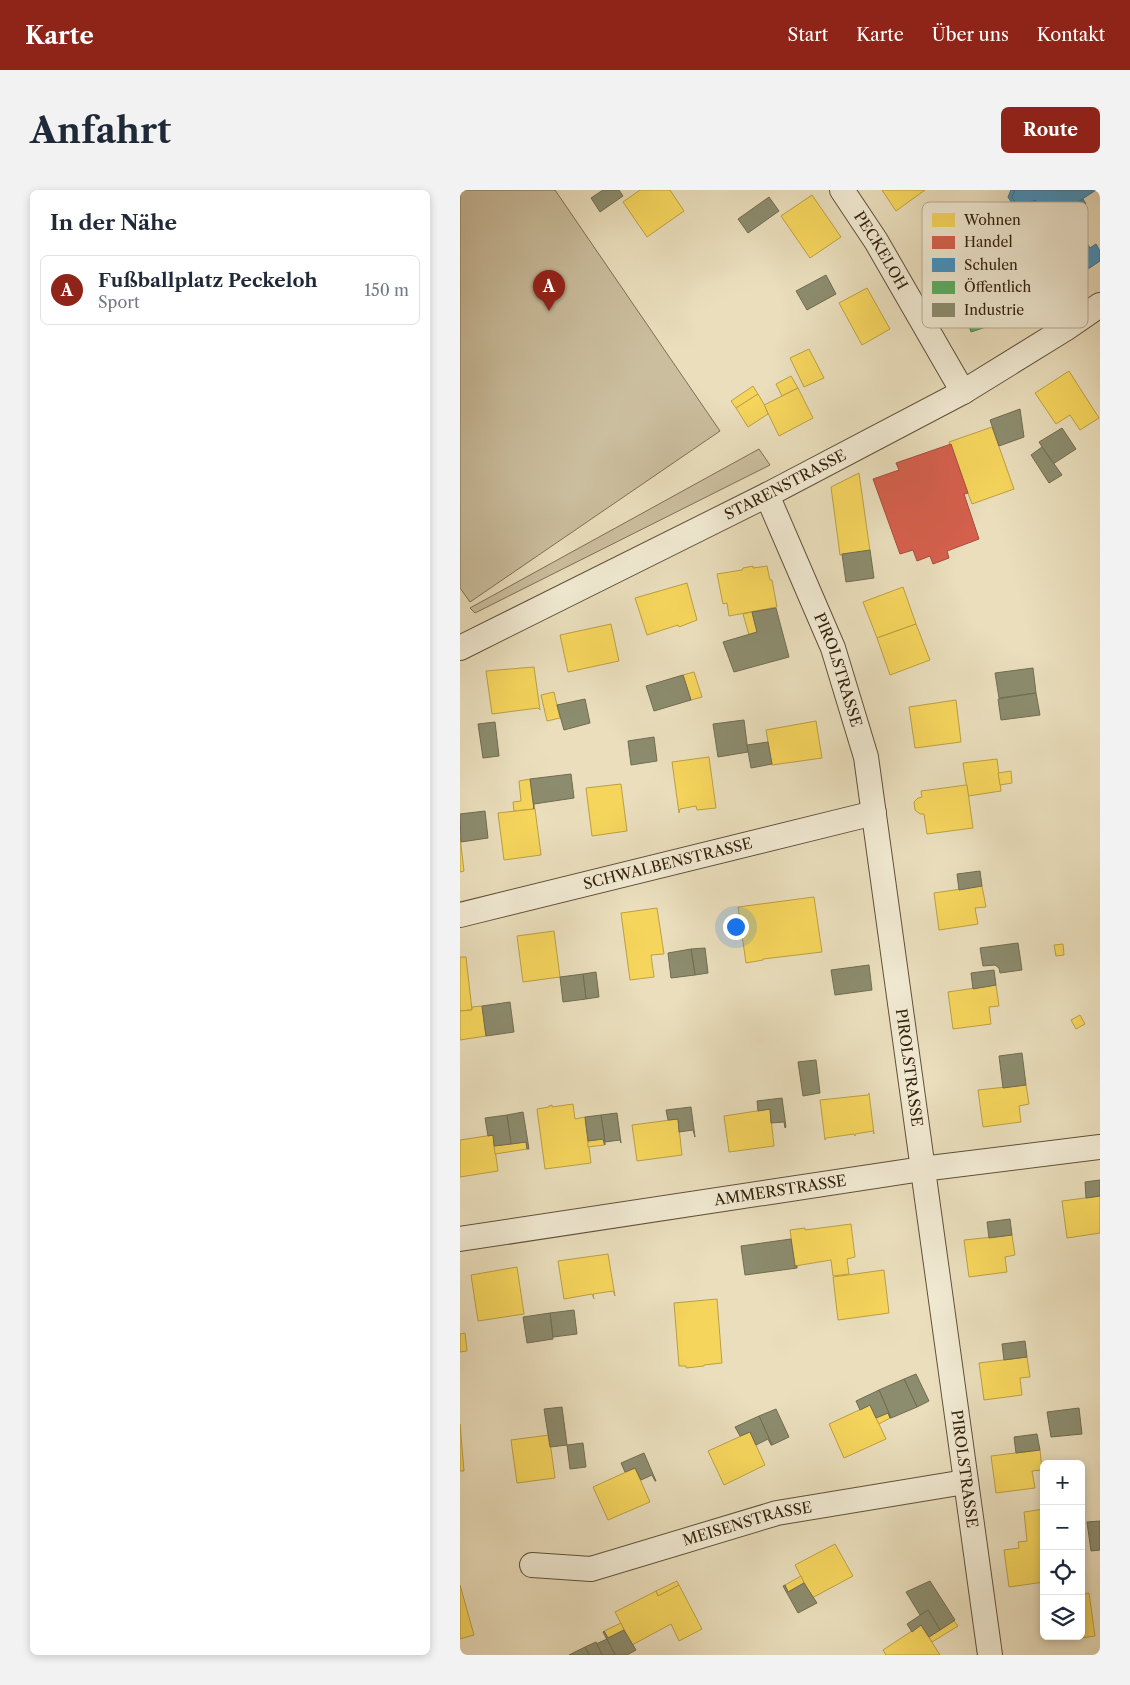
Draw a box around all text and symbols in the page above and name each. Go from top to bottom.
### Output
text: Karte [25,21,94,50]
text: Start [788,24,828,46]
text: Karte [856,24,904,46]
text: Über uns [932,24,1009,46]
text: Kontakt [1037,24,1105,46]
button: Route [1001,107,1100,153]
text: Anfahrt [30,109,171,152]
legend [922,202,1088,328]
street label: PECKELOH [850,207,912,293]
text: In der Nähe [50,210,177,235]
text: Wohnen [963,211,1021,229]
text: Handel [964,233,1013,251]
text: Schulen [964,256,1018,274]
text: Fußballplatz Peckeloh [98,269,318,292]
pin: A [533,270,565,311]
text: Öffentlich [964,278,1031,296]
text: A [61,280,73,300]
text: 150 m [364,280,409,300]
text: Sport [98,292,140,312]
text: Industrie [964,301,1024,319]
street label: STARENSTRASSE [721,445,849,524]
street label: PIROLSTRASSE [810,610,866,729]
street label: SCHWALBENSTRASSE [581,833,754,893]
your location [723,914,749,940]
street label: PIROLSTRASSE [892,1007,927,1128]
street label: AMMERSTRASSE [712,1171,848,1210]
street label: PIROLSTRASSE [947,1408,982,1529]
map controls [1040,1460,1085,1640]
button: + [1040,1460,1085,1505]
street label: MEISENSTRASSE [680,1497,813,1550]
button: − [1040,1505,1085,1550]
button: locate [1040,1550,1085,1595]
button: layers [1040,1595,1085,1640]

